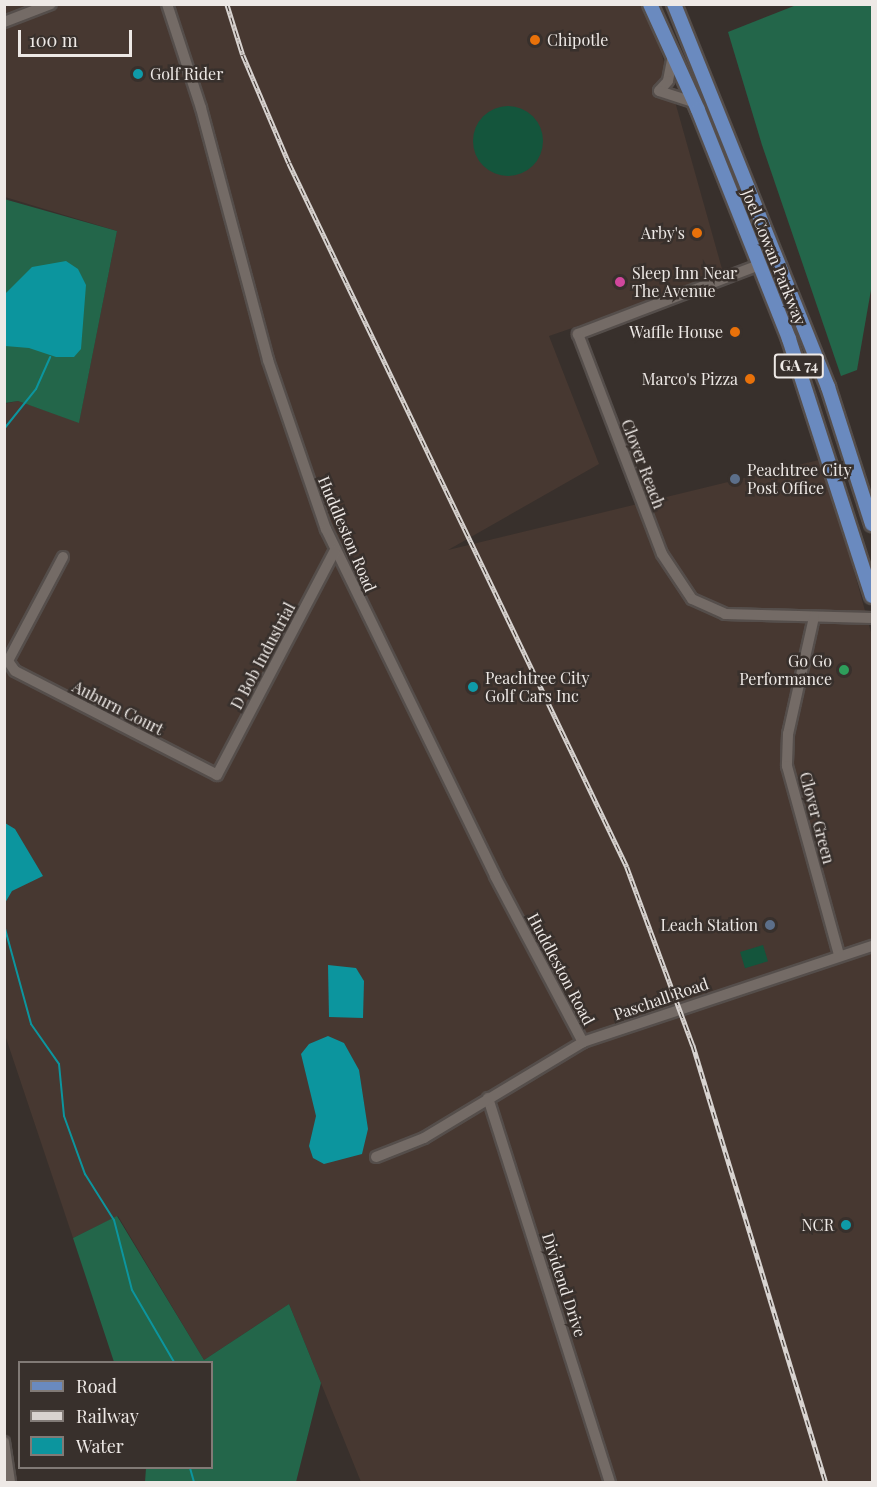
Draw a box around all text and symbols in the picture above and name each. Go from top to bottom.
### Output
scale bar [21,18,135,56]
text: 100 m [29,28,78,52]
place label: Chipotle [547,30,608,50]
marker: Chipotle [528,33,542,47]
place label: Golf Rider [150,64,223,84]
marker: Golf Rider [131,67,145,81]
street label: Joel Cowan Parkway [738,186,810,328]
place label: Arby's [641,223,685,243]
marker: Arby's [690,226,704,240]
place label: Sleep Inn Near The Avenue [632,263,737,301]
marker: Sleep Inn Near The Avenue [613,275,627,289]
place label: Waffle House [629,322,723,342]
marker: Waffle House [728,325,742,339]
road number: GA 74 [774,354,824,378]
place label: Marco's Pizza [642,369,738,389]
marker: Marco's Pizza [743,372,757,386]
street label: Clover Reach [617,416,669,512]
place label: Peachtree City Post Office [747,460,851,498]
marker: Peachtree City Post Office [728,472,742,486]
street label: Huddleston Road [314,473,380,595]
street label: D Bob Industrial [227,599,299,713]
place label: Go Go Performance [739,651,832,689]
marker: Go Go Performance [837,663,851,677]
place label: Peachtree City Golf Cars Inc [485,668,589,706]
street label: Auburn Court [69,677,167,739]
marker: Peachtree City Golf Cars Inc [466,680,480,694]
street label: Clover Green [795,770,839,866]
street label: Huddleston Road [523,910,599,1028]
place label: Leach Station [660,915,758,935]
marker: Leach Station [763,918,777,932]
street label: Paschall Road [611,974,711,1024]
place label: NCR [801,1215,834,1235]
marker: NCR [839,1218,853,1232]
street label: Dividend Drive [538,1231,590,1339]
legend [18,1361,213,1469]
text: Road [76,1374,117,1398]
text: Railway [76,1404,139,1428]
text: Water [76,1434,124,1458]

